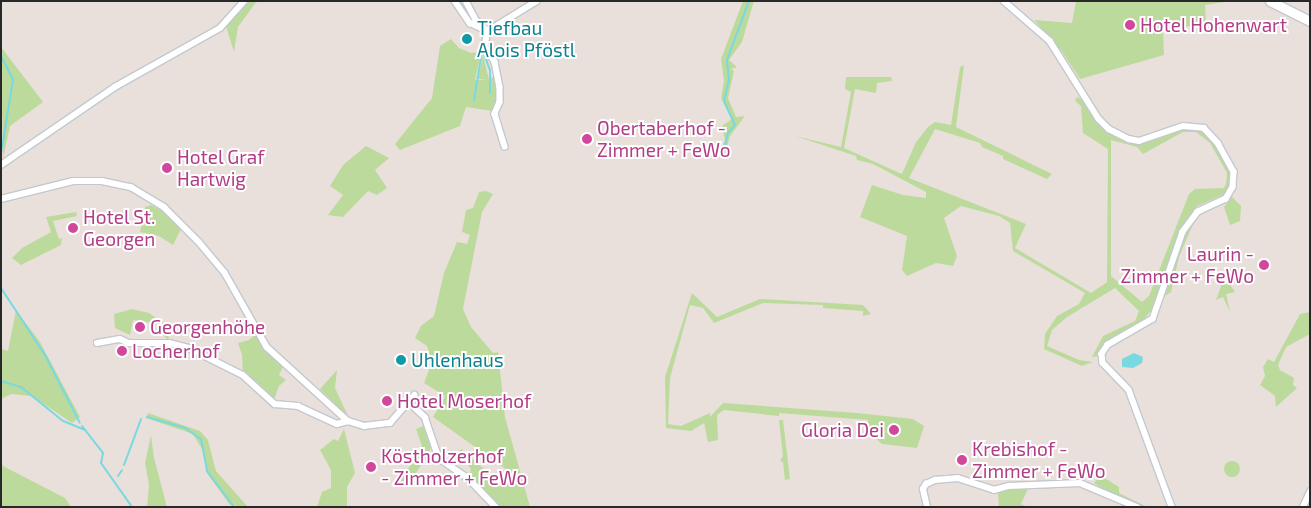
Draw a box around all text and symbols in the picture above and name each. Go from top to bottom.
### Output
place label: Hotel Hohenwart [1140,14,1287,36]
place label: Tiefbau Alois Pföstl [477,17,575,61]
marker: Hotel Hohenwart [1124,19,1136,31]
marker: Tiefbau Alois Pföstl [461,33,473,45]
place label: Obertaberhof - Zimmer + FeWo [597,117,731,161]
marker: Obertaberhof - Zimmer + FeWo [581,133,593,145]
place label: Hotel Graf Hartwig [177,146,265,190]
marker: Hotel Graf Hartwig [161,162,173,174]
place label: Hotel St. Georgen [83,206,156,250]
marker: Hotel St. Georgen [67,222,79,234]
place label: Laurin - Zimmer + FeWo [1120,243,1254,287]
marker: Laurin - Zimmer + FeWo [1258,259,1270,271]
place label: Georgenhöhe [150,316,265,338]
marker: Georgenhöhe [134,321,146,333]
place label: Locherhof [132,340,220,362]
marker: Locherhof [116,345,128,357]
place label: Uhlenhaus [411,349,504,371]
marker: Uhlenhaus [395,354,407,366]
place label: Hotel Moserhof [397,390,532,412]
marker: Hotel Moserhof [381,395,393,407]
place label: Gloria Dei [801,419,884,441]
marker: Gloria Dei [888,424,900,436]
place label: Krebishof - Zimmer + FeWo [972,438,1106,482]
place label: Köstholzerhof - Zimmer + FeWo [381,445,528,489]
marker: Krebishof - Zimmer + FeWo [956,454,968,466]
marker: Köstholzerhof - Zimmer + FeWo [365,461,377,473]

